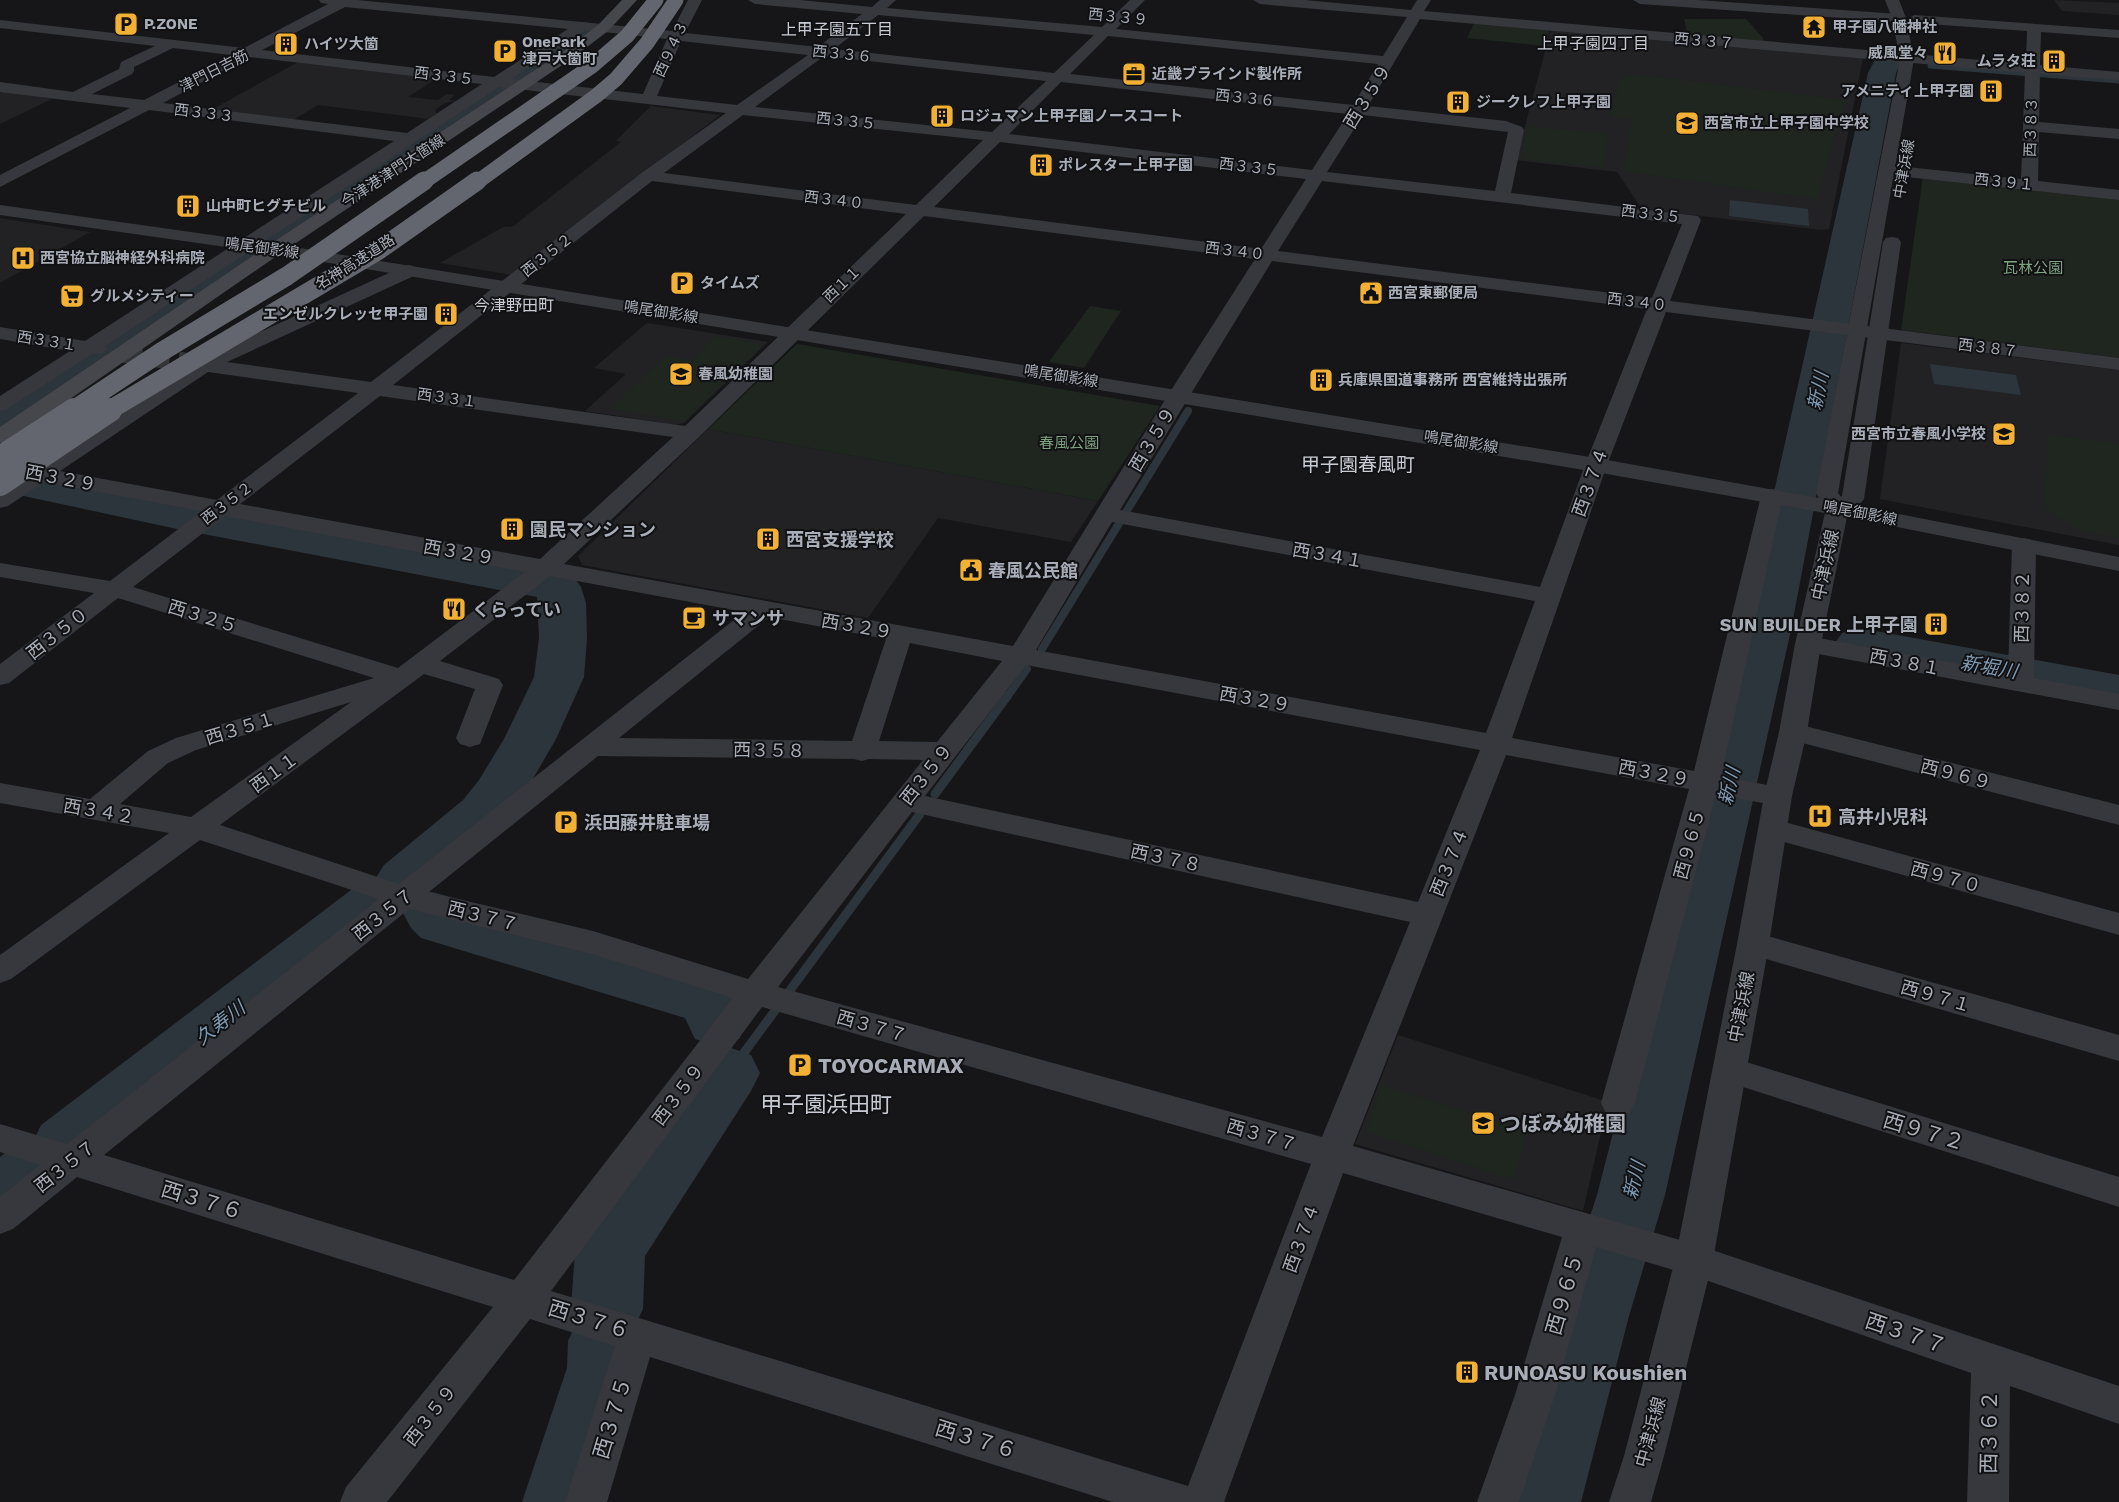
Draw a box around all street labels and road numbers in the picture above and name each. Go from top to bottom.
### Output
street label: 西３３９ [1087,5,1149,29]
street label: 西９４３ [650,18,692,80]
street label: 西３３７ [1673,29,1735,53]
street label: 西３３６ [811,42,873,66]
street label: 津門日吉筋 [176,46,252,96]
street label: 西３５９ [1339,60,1395,132]
street label: 西３３５ [413,63,475,89]
street label: 西３３６ [1214,86,1276,110]
street label: 西３８３ [2021,97,2041,157]
street label: 西３３３ [173,100,235,126]
street label: 西３３５ [815,109,877,133]
street label: 今津港津門大箇線 [338,131,448,211]
street label: 中津浜線 [1890,138,1918,200]
street label: 西３３５ [1218,154,1280,180]
street label: 西３９１ [1973,170,2035,194]
street label: 西３４０ [803,187,865,213]
street label: 西３３５ [1620,201,1682,227]
street label: 西３５２ [518,229,576,281]
street label: 名神高速道路 [312,231,398,293]
street label: 鳴尾御影線 [224,234,300,262]
street label: 西３４０ [1204,238,1266,264]
street label: 西１１ [820,262,864,306]
street label: 西３４０ [1606,289,1668,315]
street label: 鳴尾御影線 [623,297,699,327]
street label: 西３３１ [16,327,78,355]
street label: 西３８７ [1957,335,2019,361]
street label: 鳴尾御影線 [1023,361,1099,391]
street label: 西３３１ [416,385,478,411]
street label: 西３５９ [1124,403,1180,475]
street label: 鳴尾御影線 [1423,427,1499,457]
street label: 西３７４ [1568,445,1612,519]
street label: 西３２９ [24,461,98,495]
street label: 西３５２ [198,478,256,528]
street label: 鳴尾御影線 [1821,497,1899,529]
street label: 中津浜線 [1807,528,1843,602]
street label: 西３２９ [422,535,496,569]
street label: 西３４１ [1291,538,1365,572]
street label: 西３８２ [2011,571,2033,643]
street label: 西３２５ [166,595,240,637]
street label: 西３５０ [22,603,92,663]
street label: 西３２９ [820,609,894,643]
street label: 西３８１ [1868,645,1942,679]
street label: 西３２９ [1218,682,1292,716]
street label: 西３５１ [203,707,277,749]
street label: 西３５８ [733,739,805,761]
street label: 西３５９ [896,739,956,809]
street label: 西１１ [246,748,302,796]
street label: 西９６９ [1919,755,1993,793]
street label: 西３２９ [1617,756,1691,790]
street label: 西３４２ [62,794,136,828]
street label: 西９６５ [1670,807,1708,881]
street label: 西３７４ [1426,825,1472,899]
street label: 西３７８ [1129,840,1203,876]
street label: 西９７０ [1909,858,1983,896]
street label: 西３５７ [348,884,418,944]
street label: 西３７７ [446,897,520,935]
street label: 中津浜線 [1724,970,1758,1044]
street label: 西９７１ [1899,976,1973,1016]
street label: 西３７７ [835,1006,909,1046]
street label: 西３５９ [648,1059,708,1129]
street label: 西９７２ [1880,1107,1968,1155]
street label: 西３７７ [1225,1115,1299,1155]
street label: 西３５７ [30,1136,100,1196]
street label: 西３７６ [158,1176,246,1224]
street label: 西３７４ [1279,1201,1323,1275]
street label: 西９６５ [1540,1250,1588,1338]
street label: 西３７６ [545,1295,633,1343]
street label: 西３７７ [1862,1308,1950,1358]
street label: 西３７５ [588,1374,636,1462]
street label: 西３５９ [400,1380,460,1450]
street label: 西３６２ [1976,1390,2002,1474]
street label: 中津浜線 [1631,1395,1669,1469]
street label: 西３７６ [932,1415,1020,1463]

